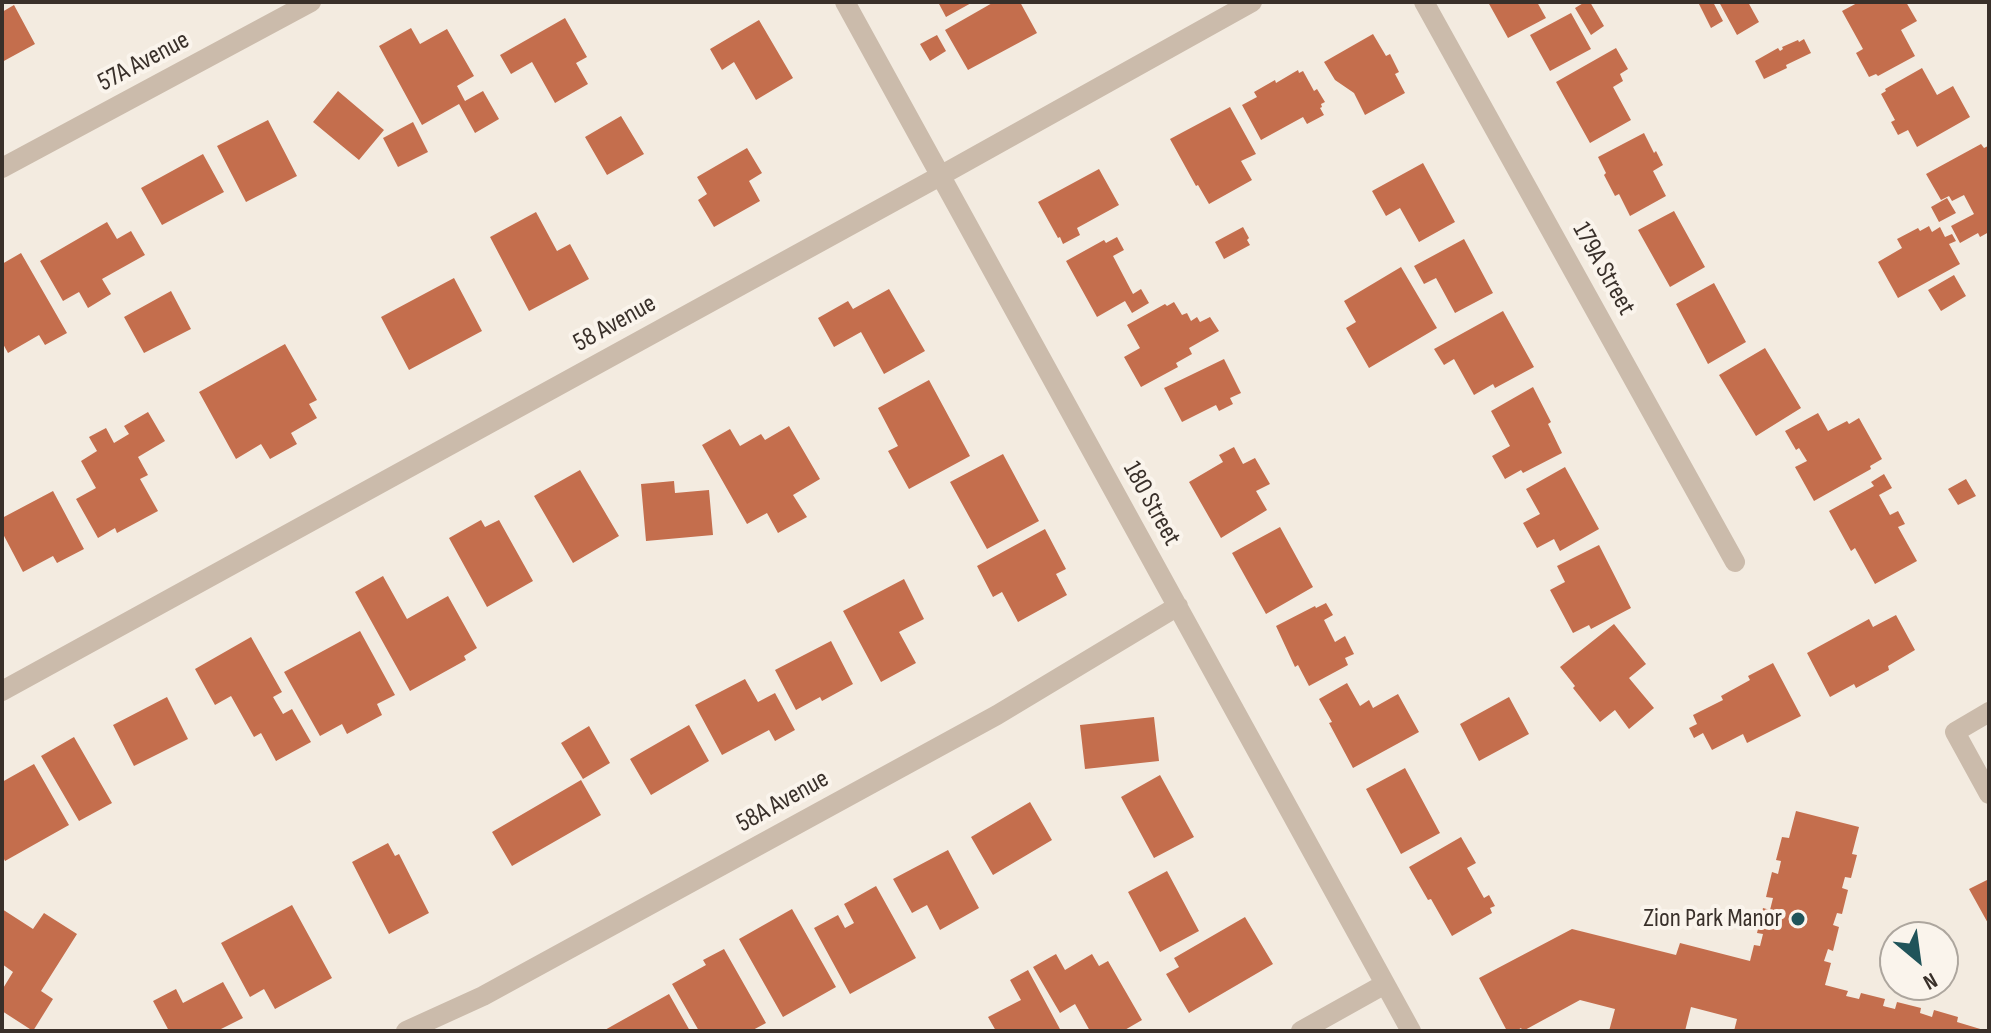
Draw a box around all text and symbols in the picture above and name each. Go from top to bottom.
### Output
street label: 57A Avenue [93,25,195,99]
street label: 179A Street [1565,217,1641,321]
street label: 58 Avenue [568,289,662,359]
street label: 180 Street [1115,457,1187,551]
street label: 58A Avenue [731,764,835,840]
place label: Zion Park Manor [1643,903,1782,935]
marker: Zion Park Manor [1789,910,1807,928]
north arrow [1879,921,1959,1001]
text: N [1918,966,1942,995]

